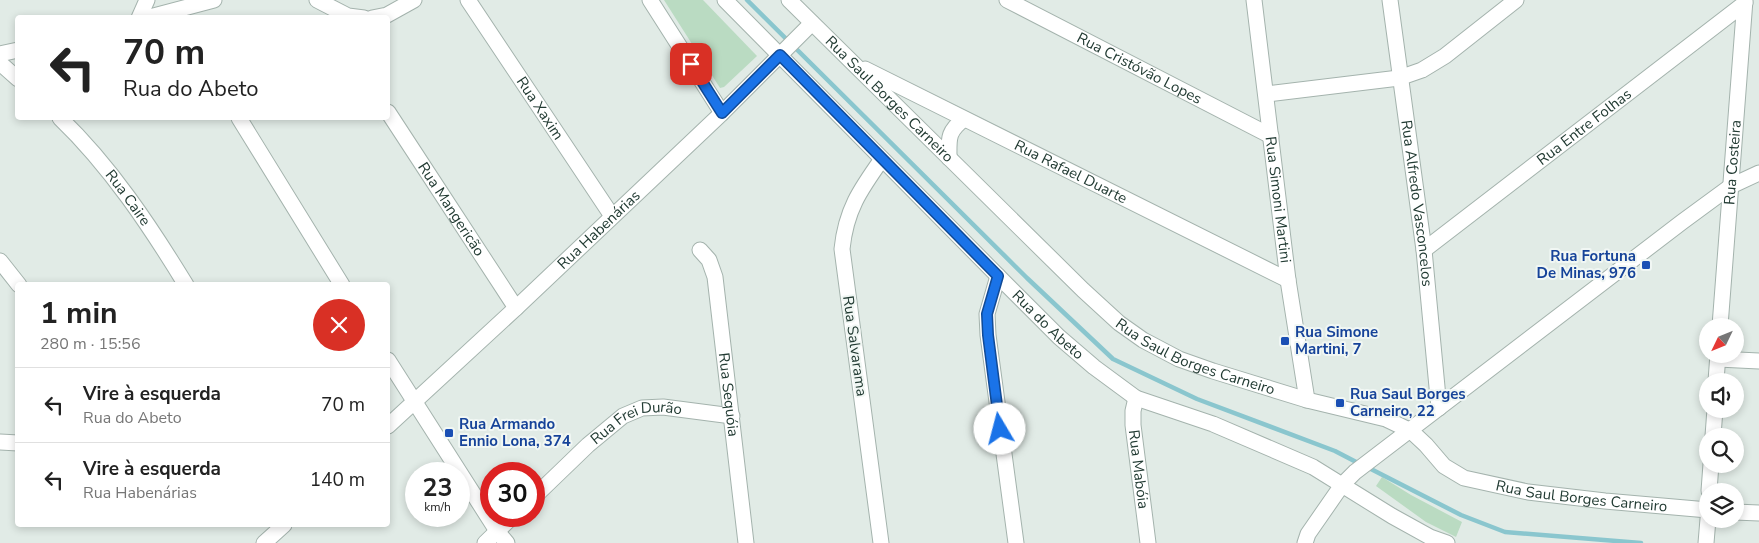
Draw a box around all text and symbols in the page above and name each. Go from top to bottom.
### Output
street label: Rua Cristóvão Lopes [1074,28,1205,109]
text: 70 m [123,29,205,76]
street label: Rua Saul Borges Carneiro [821,31,958,167]
icon: left [40,35,105,100]
pin [670,43,712,85]
icon: arrive [677,50,705,78]
street label: Rua Xaxim [512,73,568,144]
text: Rua do Abeto [123,74,258,104]
street label: Rua Entre Folhas [1533,84,1636,170]
street label: Rua Alfredo Vasconcelos [1396,119,1437,287]
street label: Rua Costeira [1719,119,1746,206]
street label: Rua Rafael Duarte [1011,135,1131,208]
street label: Rua Simoni Martini [1261,135,1296,264]
street label: Rua Mangericão [413,158,489,260]
street label: Rua Caire [101,166,155,230]
street label: Rua Habenárias [553,186,644,274]
place label: Rua Fortuna De Minas, 976 [1537,246,1636,283]
marker: Rua Fortuna De Minas, 976 [1640,259,1652,271]
street label: Rua do Abeto [1008,286,1088,364]
text: 1 min [40,293,118,334]
street label: Rua Salvarama [838,294,872,398]
button: close [313,299,365,351]
street label: Rua Saul Borges Carneiro [1111,314,1277,400]
north arrow [1699,318,1744,362]
map controls [1699,318,1744,528]
place label: Rua Simone Martini, 7 [1295,322,1378,359]
text: 280 m · 15:56 [40,333,141,355]
marker: Rua Simone Martini, 7 [1279,335,1291,347]
street label: Rua Sequóia [714,352,744,438]
button: sound [1699,373,1744,418]
text: Vire à esquerda [83,381,221,407]
place label: Rua Saul Borges Carneiro, 22 [1350,384,1466,421]
icon: left [40,391,68,419]
text: 70 m [321,392,365,418]
street label: Rua Frei Durão [586,397,683,449]
marker: Rua Saul Borges Carneiro, 22 [1334,397,1346,409]
position arrow [973,402,1025,454]
text: Rua do Abeto [83,407,182,429]
place label: Rua Armando Ennio Lona, 374 [459,414,571,451]
marker: Rua Armando Ennio Lona, 374 [443,427,455,439]
button: search [1699,428,1744,473]
street label: Rua Mabóia [1124,429,1154,510]
text: Vire à esquerda [83,456,221,482]
speed limit sign: 30 [480,462,545,527]
icon: left [40,466,68,494]
text: 140 m [310,467,365,493]
text: 23 [422,471,453,505]
street label: Rua Saul Borges Carneiro [1494,475,1668,516]
text: Rua Habenárias [83,482,197,504]
button: layers [1699,483,1744,528]
text: km/h [424,499,451,515]

